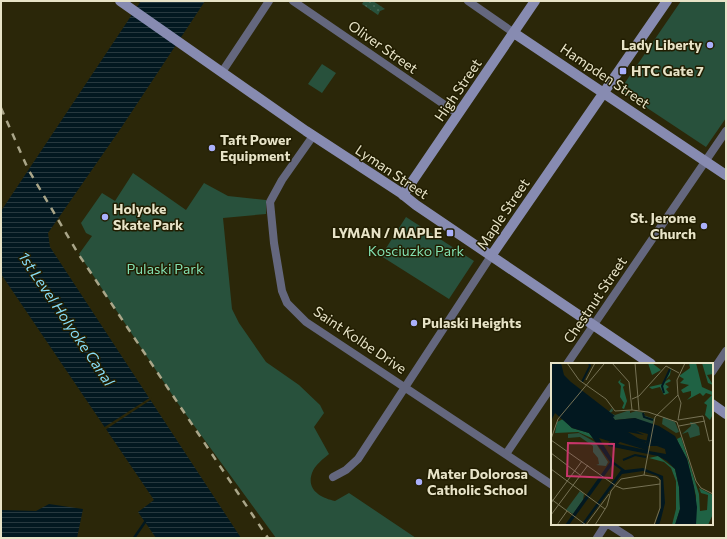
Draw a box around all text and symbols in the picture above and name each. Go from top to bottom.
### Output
street label: Oliver Street [345,16,421,77]
place label: Lady Liberty [621,36,702,53]
street label: Hampden Street [557,39,653,112]
marker: Lady Liberty [705,40,715,50]
street label: High Street [430,55,485,124]
place label: HTC Gate 7 [631,62,704,79]
marker: HTC Gate 7 [618,66,628,76]
place label: Taft Power Equipment [220,131,291,164]
street label: Lyman Street [352,141,432,202]
marker: Taft Power Equipment [207,143,217,153]
street label: Maple Street [473,175,533,252]
place label: Holyoke Skate Park [113,200,183,233]
place label: St. Jerome Church [630,209,696,242]
marker: Holyoke Skate Park [100,212,110,222]
marker: St. Jerome Church [699,221,709,231]
place label: LYMAN / MAPLE [332,224,442,241]
marker: LYMAN / MAPLE [445,228,455,238]
park label: Kosciuzko Park [368,242,465,259]
water label: 1st Level Holyoke Canal [15,248,119,390]
street label: Chestnut Street [559,253,630,346]
park label: Pulaski Park [126,260,204,277]
street label: Saint Kolbe Drive [311,302,410,377]
place label: Pulaski Heights [422,314,522,331]
marker: Pulaski Heights [409,318,419,328]
inset map [551,363,713,525]
place label: Mater Dolorosa Catholic School [427,465,528,498]
marker: Mater Dolorosa Catholic School [414,477,424,487]

